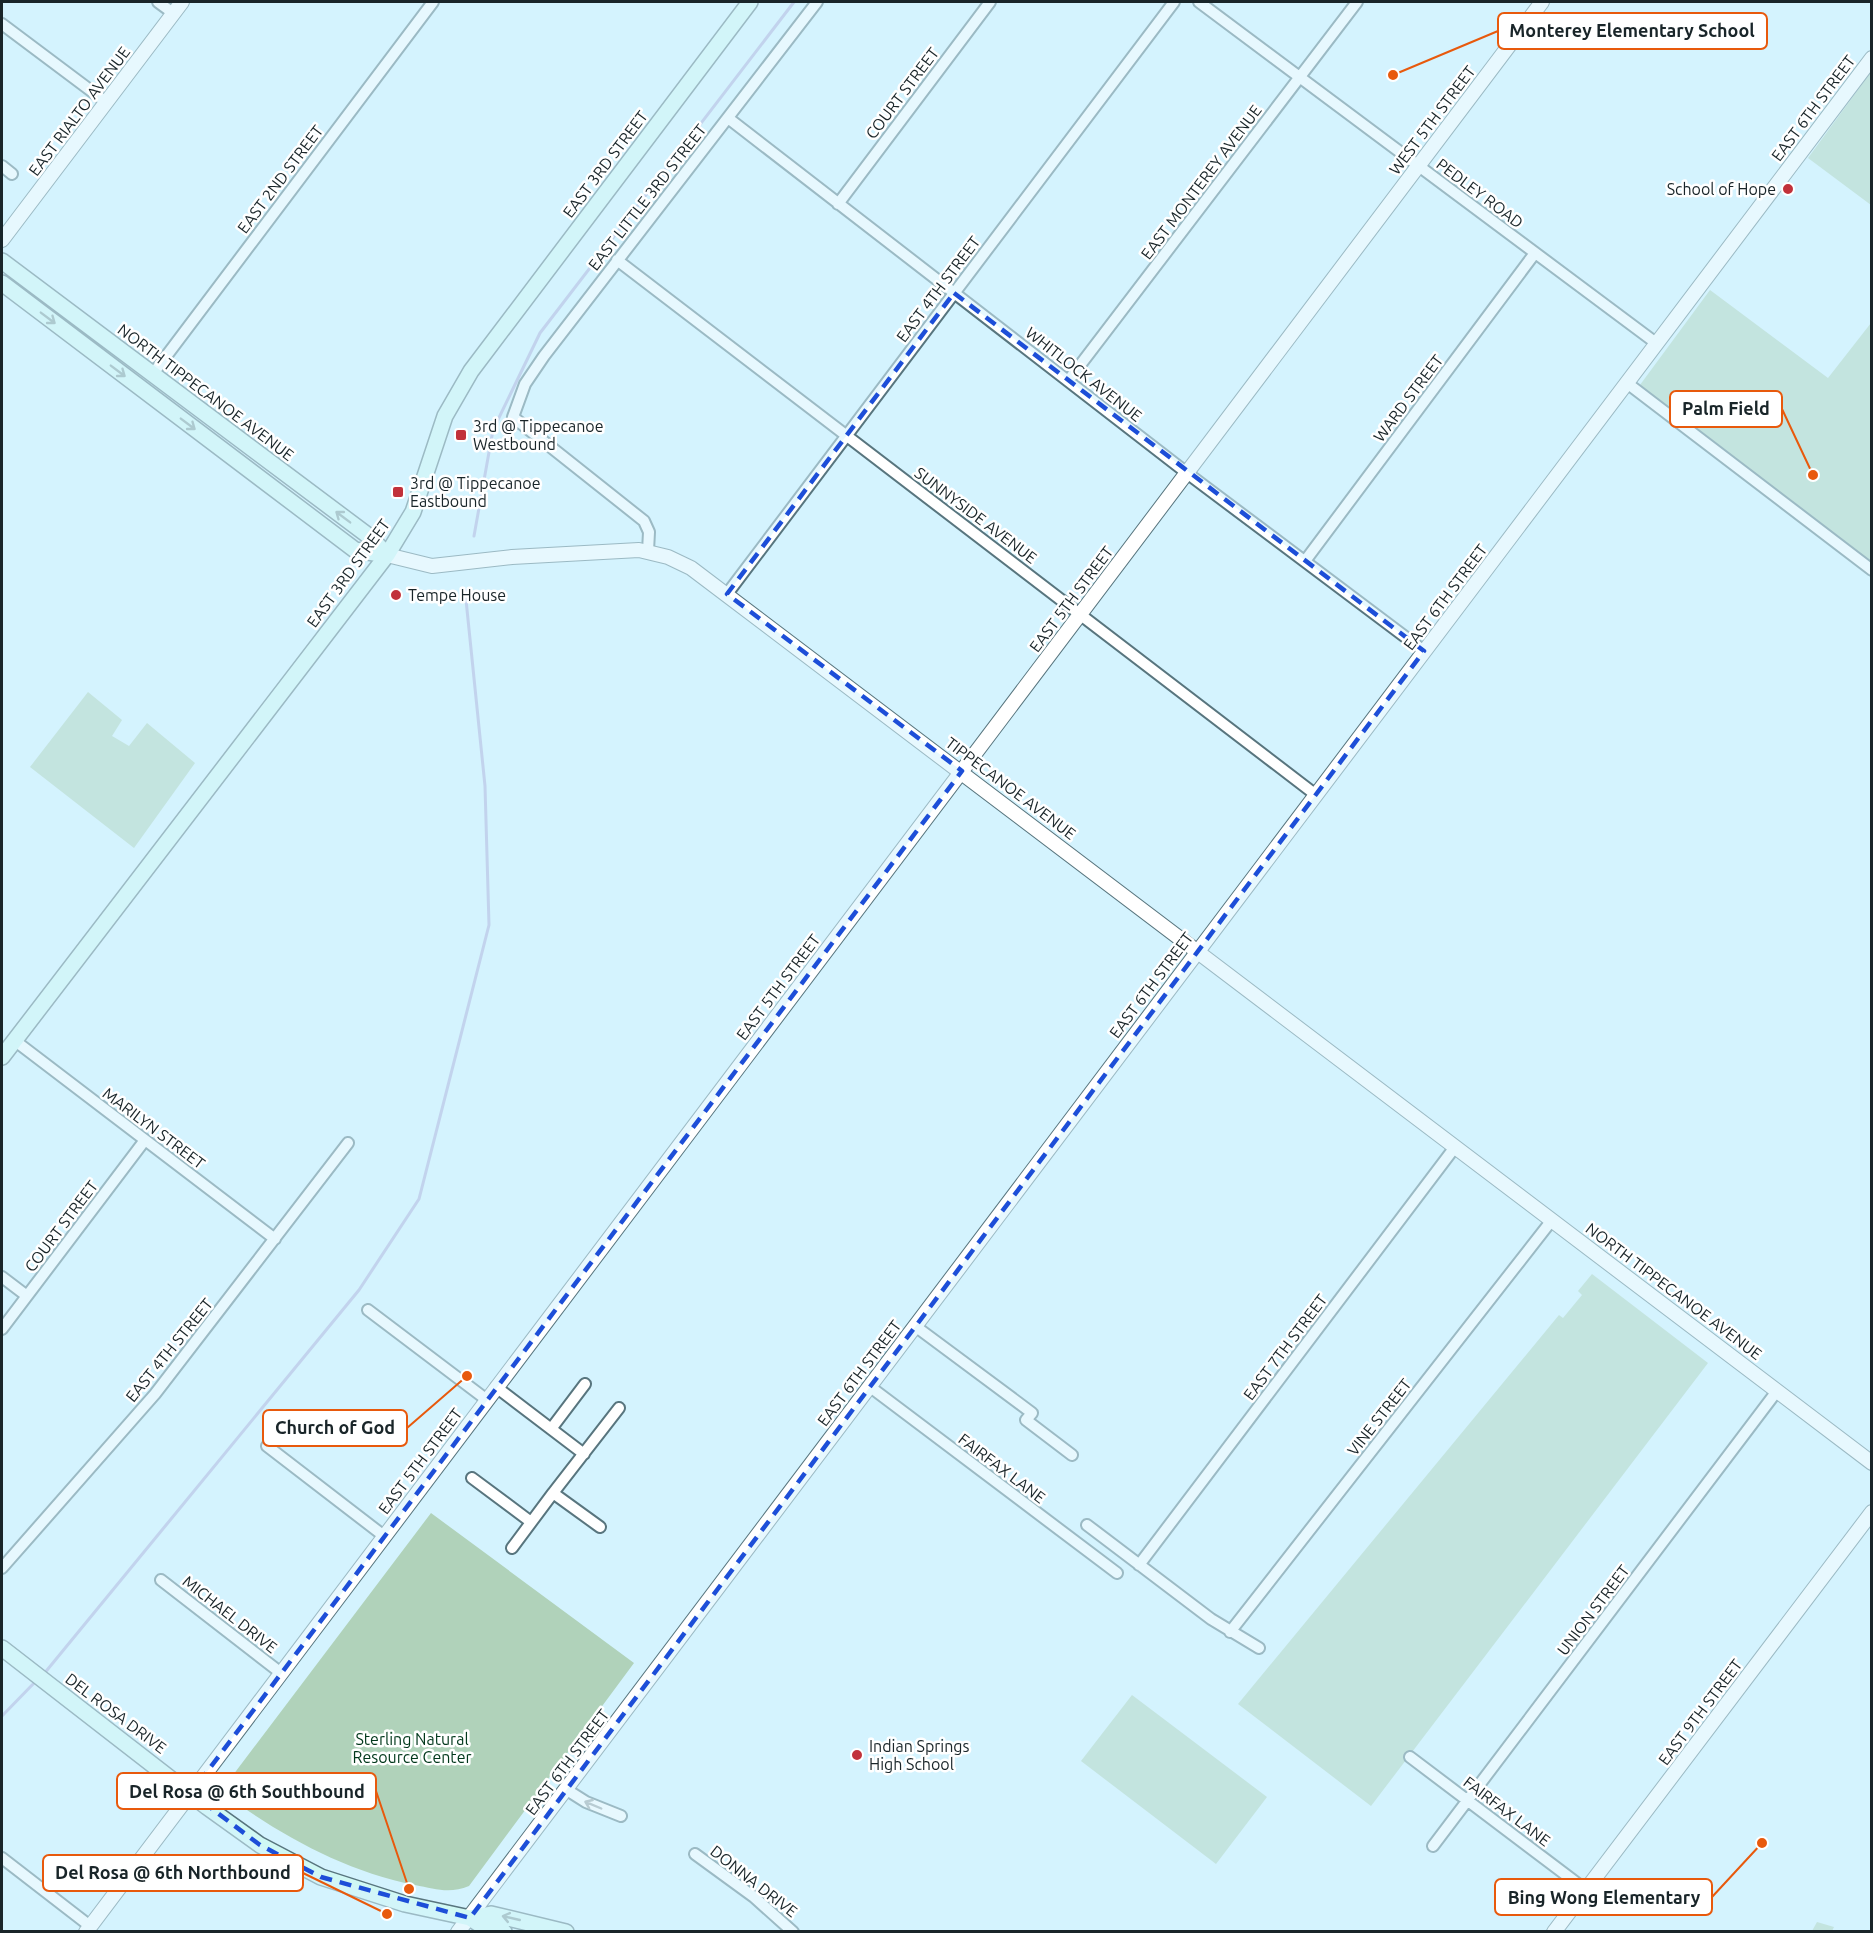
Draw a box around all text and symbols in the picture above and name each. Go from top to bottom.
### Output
callout: Monterey Elementary School [1498,13,1767,49]
text: Monterey Elementary School [1509,20,1755,40]
street label: EAST RIALTO AVENUE [25,43,133,179]
street label: COURT STREET [862,44,942,142]
street label: EAST 6TH STREET [1767,52,1859,164]
street label: WEST 5TH STREET [1385,62,1479,178]
street label: EAST MONTEREY AVENUE [1137,101,1265,263]
street label: EAST 3RD STREET [559,107,651,221]
street label: EAST LITTLE 3RD STREET [584,120,710,273]
street label: EAST 2ND STREET [234,121,326,236]
street label: PEDLEY ROAD [1433,155,1527,231]
place label: School of Hope [1667,180,1776,198]
marker: School of Hope [1781,182,1795,196]
street label: EAST 4TH STREET [892,233,984,345]
one-way arrow [40,312,56,325]
street label: NORTH TIPPECANOE AVENUE [115,320,297,464]
street label: WHITLOCK AVENUE [1022,323,1146,425]
street label: WARD STREET [1370,351,1447,445]
one-way arrow [110,365,126,377]
callout: Palm Field [1670,391,1782,427]
text: Palm Field [1682,398,1770,418]
one-way arrow [180,417,196,430]
place label: 3rd @ Tippecanoe Westbound [473,417,604,453]
marker: 3rd @ Tippecanoe Westbound [454,428,468,442]
street label: SUNNYSIDE AVENUE [912,463,1040,567]
place label: 3rd @ Tippecanoe Eastbound [410,474,541,510]
marker: 3rd @ Tippecanoe Eastbound [391,485,405,499]
one-way arrow [335,511,351,523]
street label: EAST 3RD STREET [303,516,393,630]
street label: EAST 6TH STREET [1399,541,1491,653]
street label: EAST 5TH STREET [1025,543,1117,655]
place label: Tempe House [408,586,506,604]
marker: Tempe House [389,588,403,602]
street label: TIPPECANOE AVENUE [943,733,1080,843]
street label: EAST 6TH STREET [1105,929,1197,1041]
street label: EAST 5TH STREET [732,931,824,1043]
street label: MARILYN STREET [99,1084,209,1172]
street label: COURT STREET [21,1177,101,1275]
street label: NORTH TIPPECANOE AVENUE [1583,1219,1765,1363]
street label: EAST 7TH STREET [1239,1291,1331,1403]
street label: EAST 4TH STREET [122,1295,216,1405]
street label: EAST 6TH STREET [813,1317,905,1429]
street label: VINE STREET [1343,1375,1415,1459]
street label: EAST 5TH STREET [374,1405,466,1517]
callout: Church of God [263,1410,407,1446]
text: Church of God [275,1417,395,1437]
street label: FAIRFAX LANE [955,1430,1049,1506]
street label: UNION STREET [1553,1561,1633,1659]
street label: MICHAEL DRIVE [179,1572,281,1656]
street label: EAST 9TH STREET [1654,1656,1746,1768]
street label: DEL ROSA DRIVE [62,1669,170,1757]
street label: EAST 6TH STREET [521,1706,613,1818]
park label: Sterling Natural Resource Center [352,1730,472,1766]
place label: Indian Springs High School [869,1737,970,1773]
marker: Indian Springs High School [850,1748,864,1762]
callout: Del Rosa @ 6th Southbound [117,1773,376,1809]
street label: FAIRFAX LANE [1460,1773,1554,1849]
text: Del Rosa @ 6th Southbound [129,1781,365,1801]
one-way arrow [584,1799,603,1810]
street label: DONNA DRIVE [707,1842,801,1920]
callout: Del Rosa @ 6th Northbound [43,1855,303,1891]
text: Del Rosa @ 6th Northbound [55,1862,291,1882]
callout: Bing Wong Elementary [1495,1879,1712,1915]
text: Bing Wong Elementary [1508,1887,1701,1907]
one-way arrow [502,1912,521,1924]

